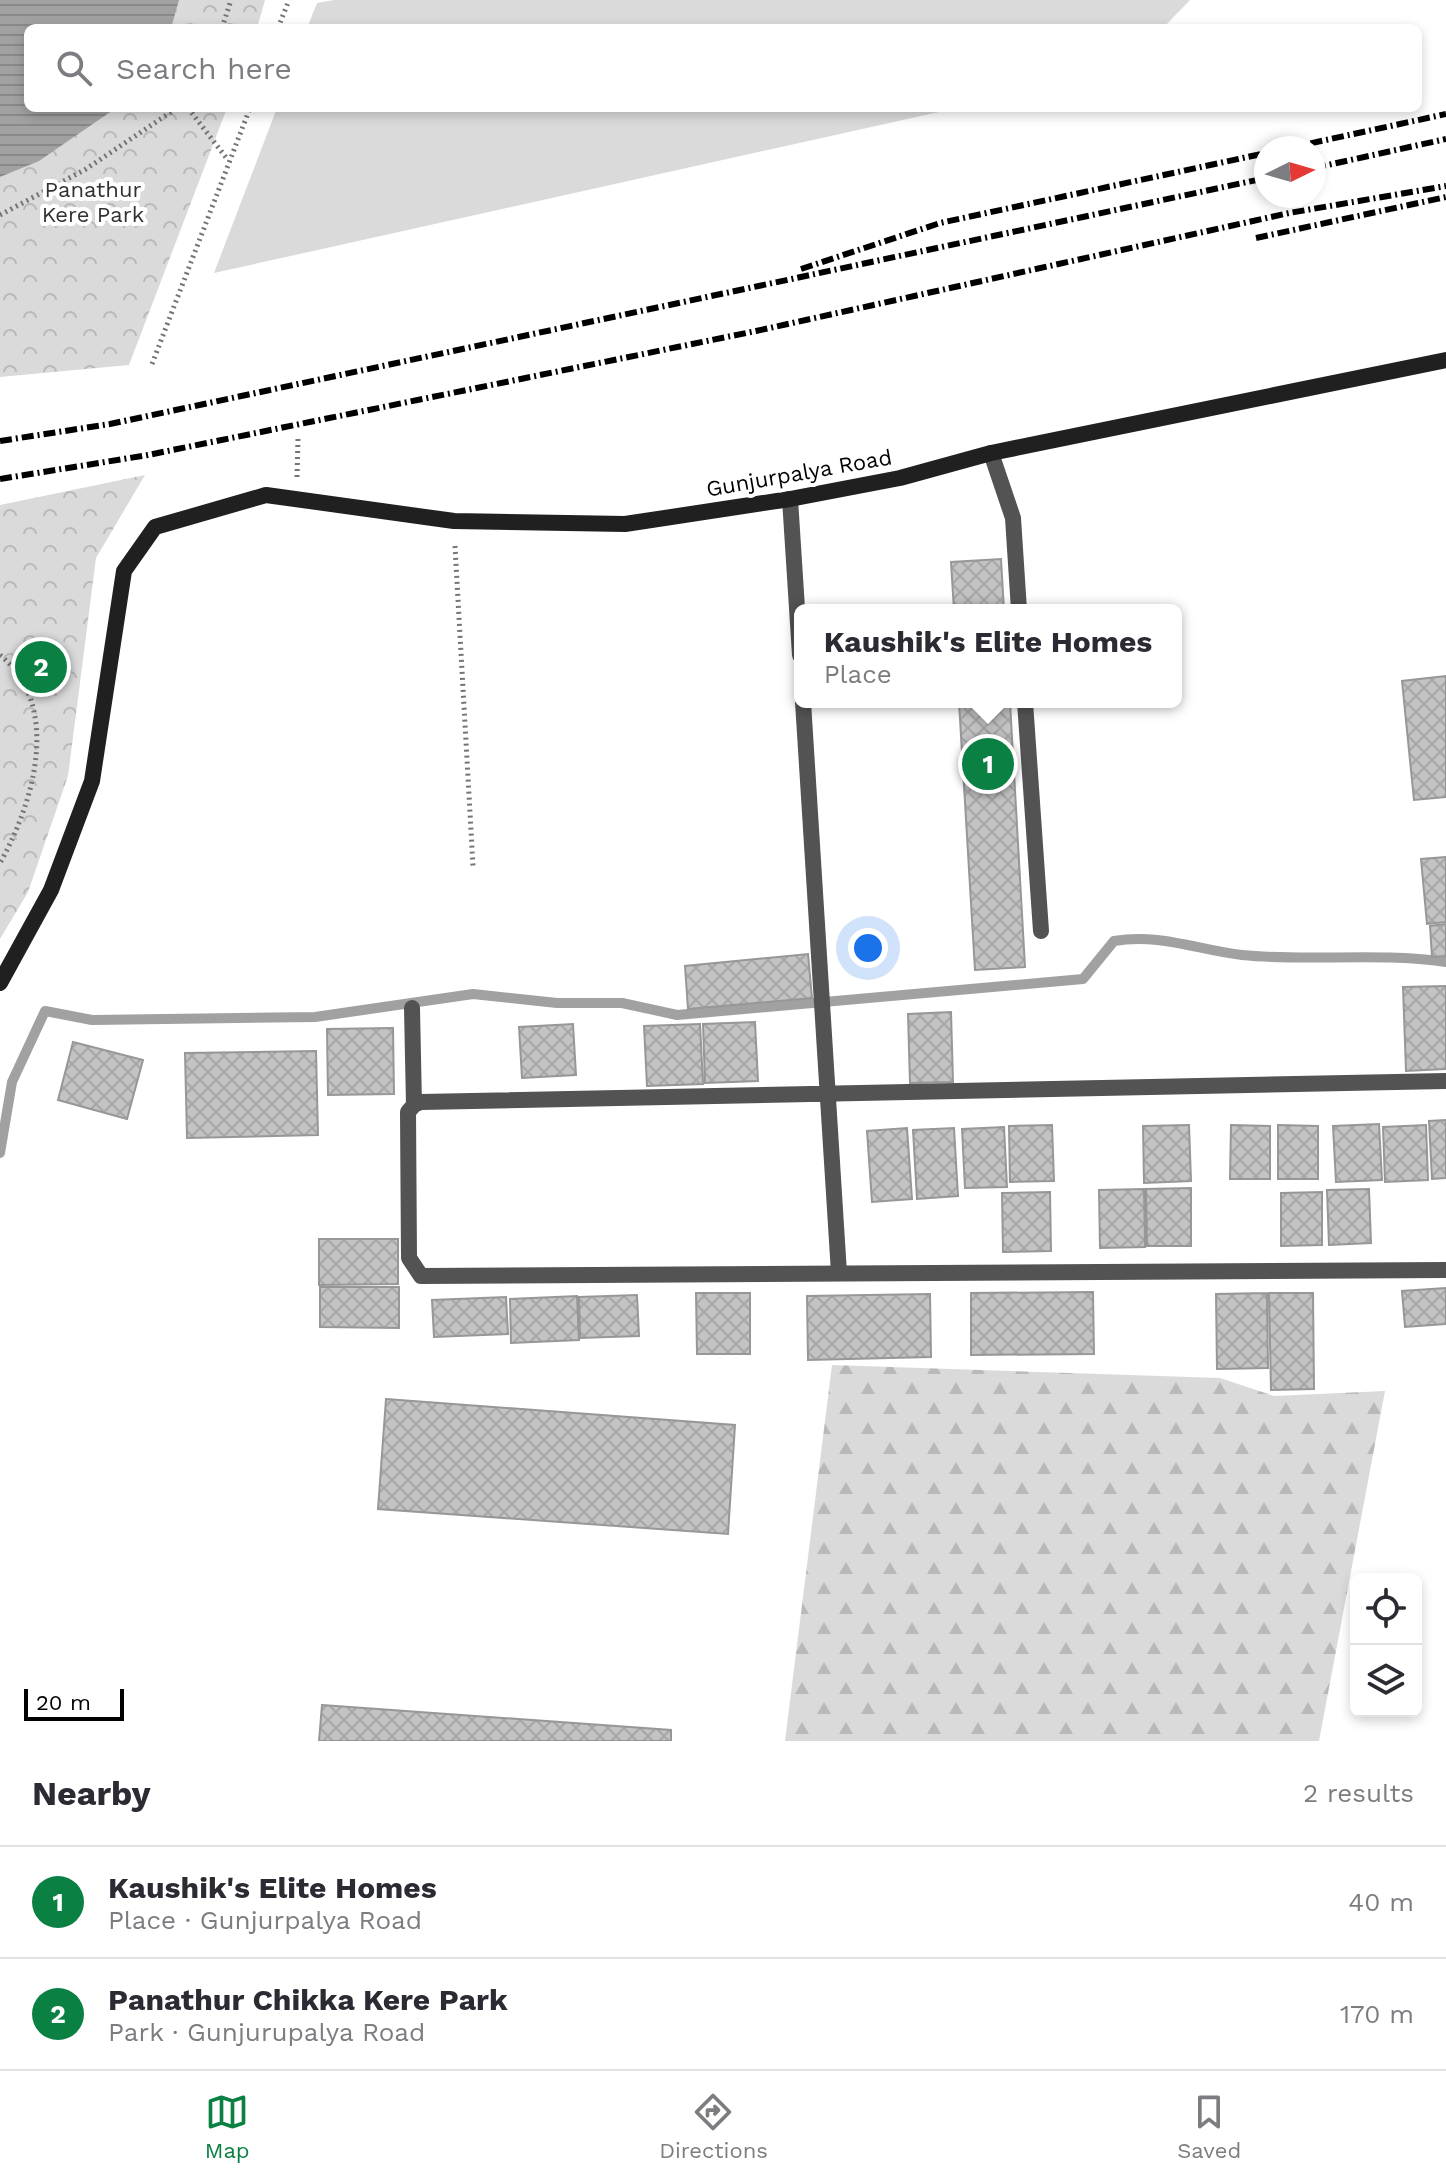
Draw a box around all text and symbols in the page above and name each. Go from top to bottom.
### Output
search box [24,24,1422,112]
icon: search [52,46,96,90]
text: Search here [116,51,292,86]
north arrow [1254,136,1326,208]
park label: Panathur Kere Park [42,177,144,227]
street label: Gunjurpalya Road [704,444,894,502]
popup [794,604,1182,708]
text: Kaushik's Elite Homes [824,624,1152,659]
pin: 2 [15,637,67,697]
text: Place [824,659,892,689]
pin: 1 [962,734,1014,794]
your location [848,928,888,968]
map controls [1350,1573,1422,1717]
button: locate [1350,1573,1422,1645]
button: layers [1350,1645,1422,1717]
scale bar [24,1685,124,1721]
text: 20 m [36,1690,91,1715]
text: Nearby [32,1773,151,1813]
text: 2 results [1303,1778,1414,1808]
text: Kaushik's Elite Homes [108,1870,437,1905]
text: 1 [52,1887,64,1917]
text: 40 m [1348,1887,1414,1917]
text: Place · Gunjurpalya Road [108,1905,422,1935]
text: Panathur Chikka Kere Park [108,1982,508,2017]
text: 2 [50,1999,66,2029]
text: 170 m [1340,1999,1414,2029]
text: Park · Gunjurupalya Road [108,2017,425,2047]
tab: Map [205,2090,250,2163]
tab: Directions [659,2090,768,2163]
tab: Saved [1177,2090,1241,2163]

